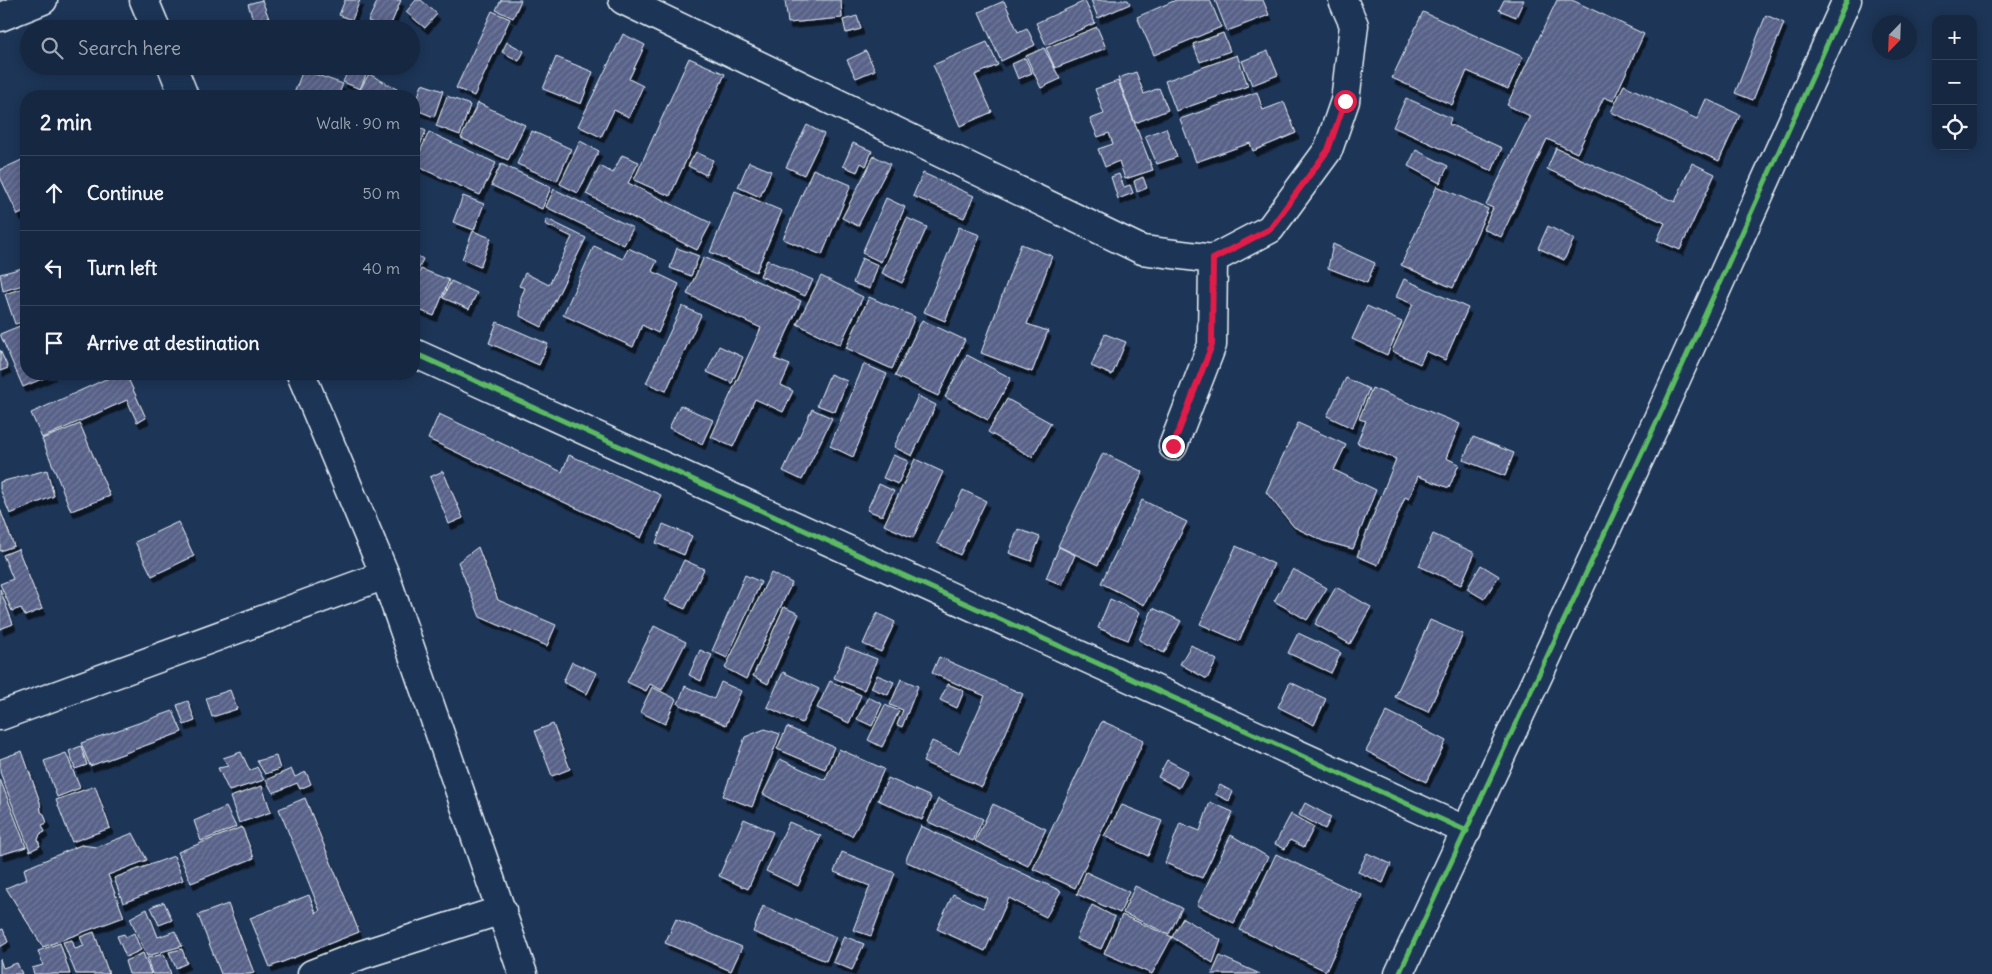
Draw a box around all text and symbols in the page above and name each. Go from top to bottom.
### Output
north arrow [1872,15,1917,60]
map controls [1932,15,1977,150]
button: + [1932,15,1977,60]
search box [20,20,420,75]
icon: search [38,34,66,62]
text: Search here [78,36,181,60]
button: − [1932,60,1977,105]
route start [1334,90,1357,113]
button: locate [1932,105,1977,150]
text: 2 min [40,109,92,136]
text: Walk · 90 m [316,113,400,133]
icon: ahead [40,179,68,207]
text: Continue [87,181,164,205]
text: 50 m [362,183,400,203]
icon: left [40,254,68,282]
text: Turn left [87,256,157,280]
text: 40 m [362,258,400,278]
icon: arrive [40,329,68,357]
text: Arrive at destination [87,331,260,355]
route end [1162,435,1185,458]

